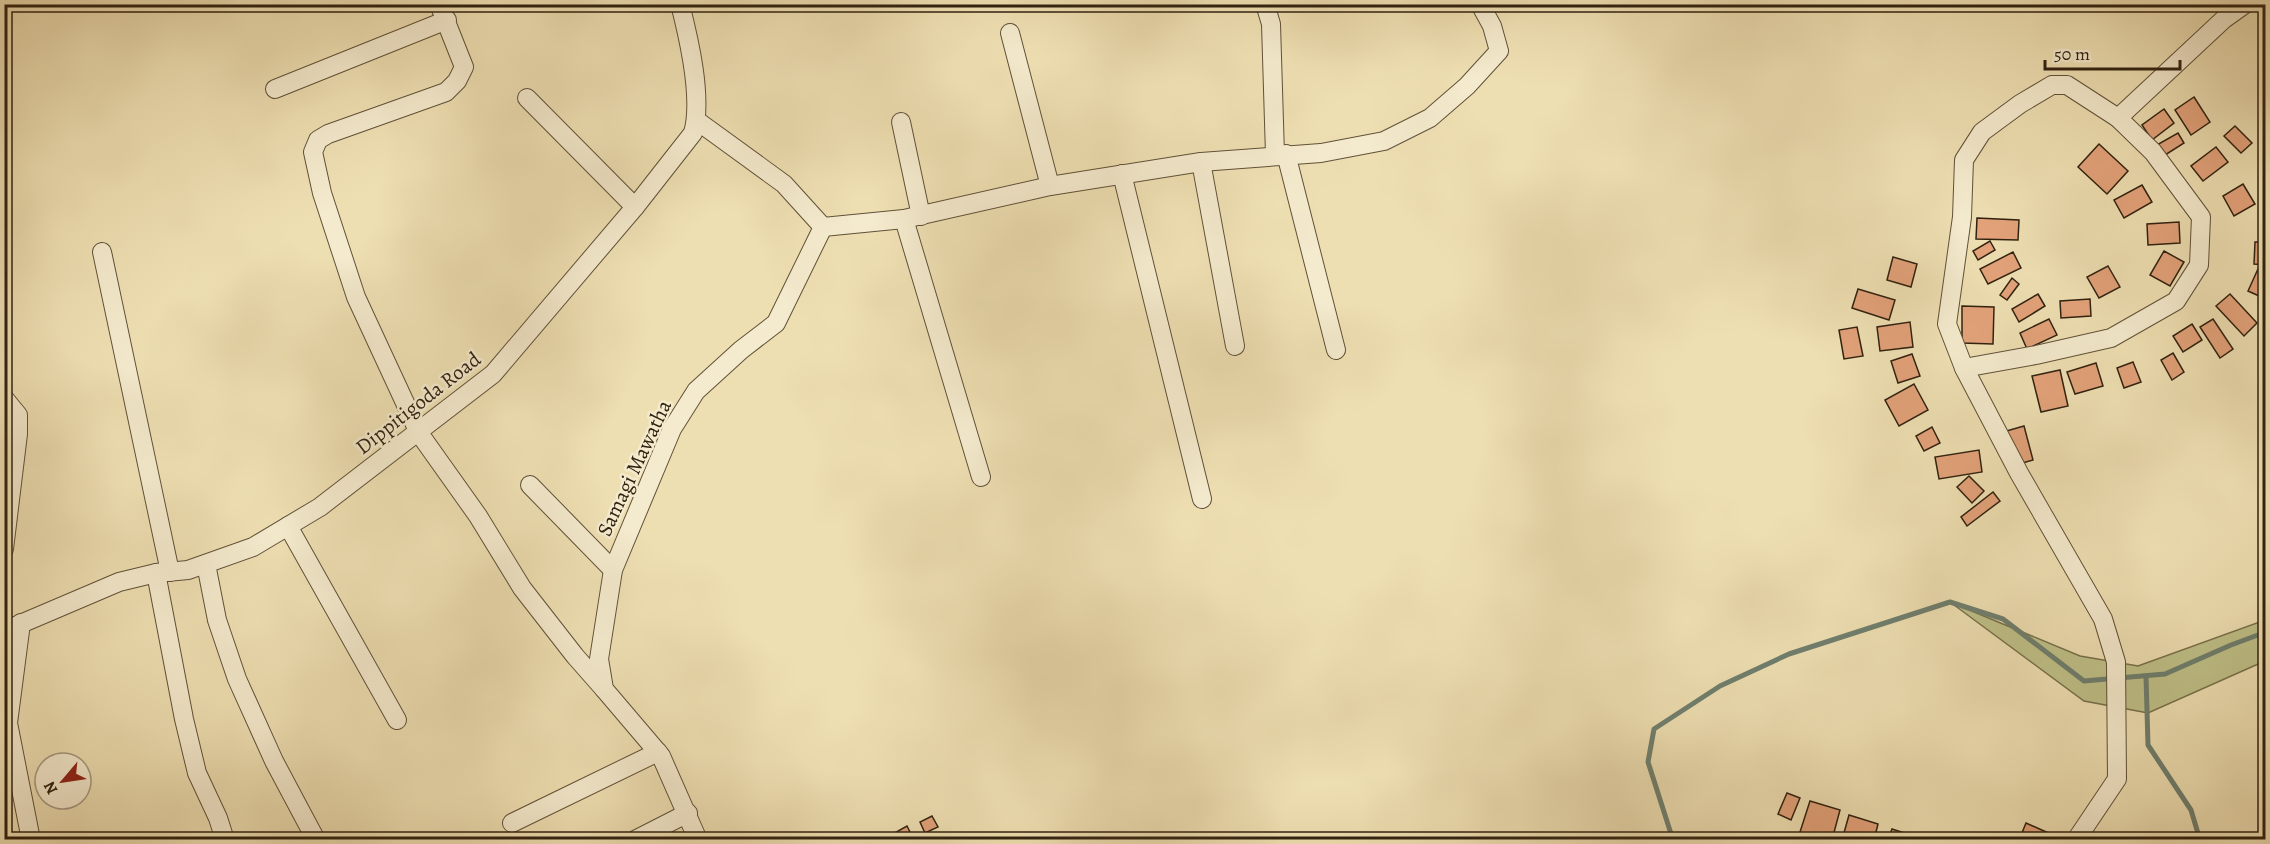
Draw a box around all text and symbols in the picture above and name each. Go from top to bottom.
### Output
scale bar [2045,33,2180,71]
text: 50 m [2054,42,2090,66]
street label: Dippitigoda Road [350,345,487,461]
street label: Samagi Mawatha [590,395,678,541]
north arrow [33,751,93,811]
text: N [38,777,63,798]

